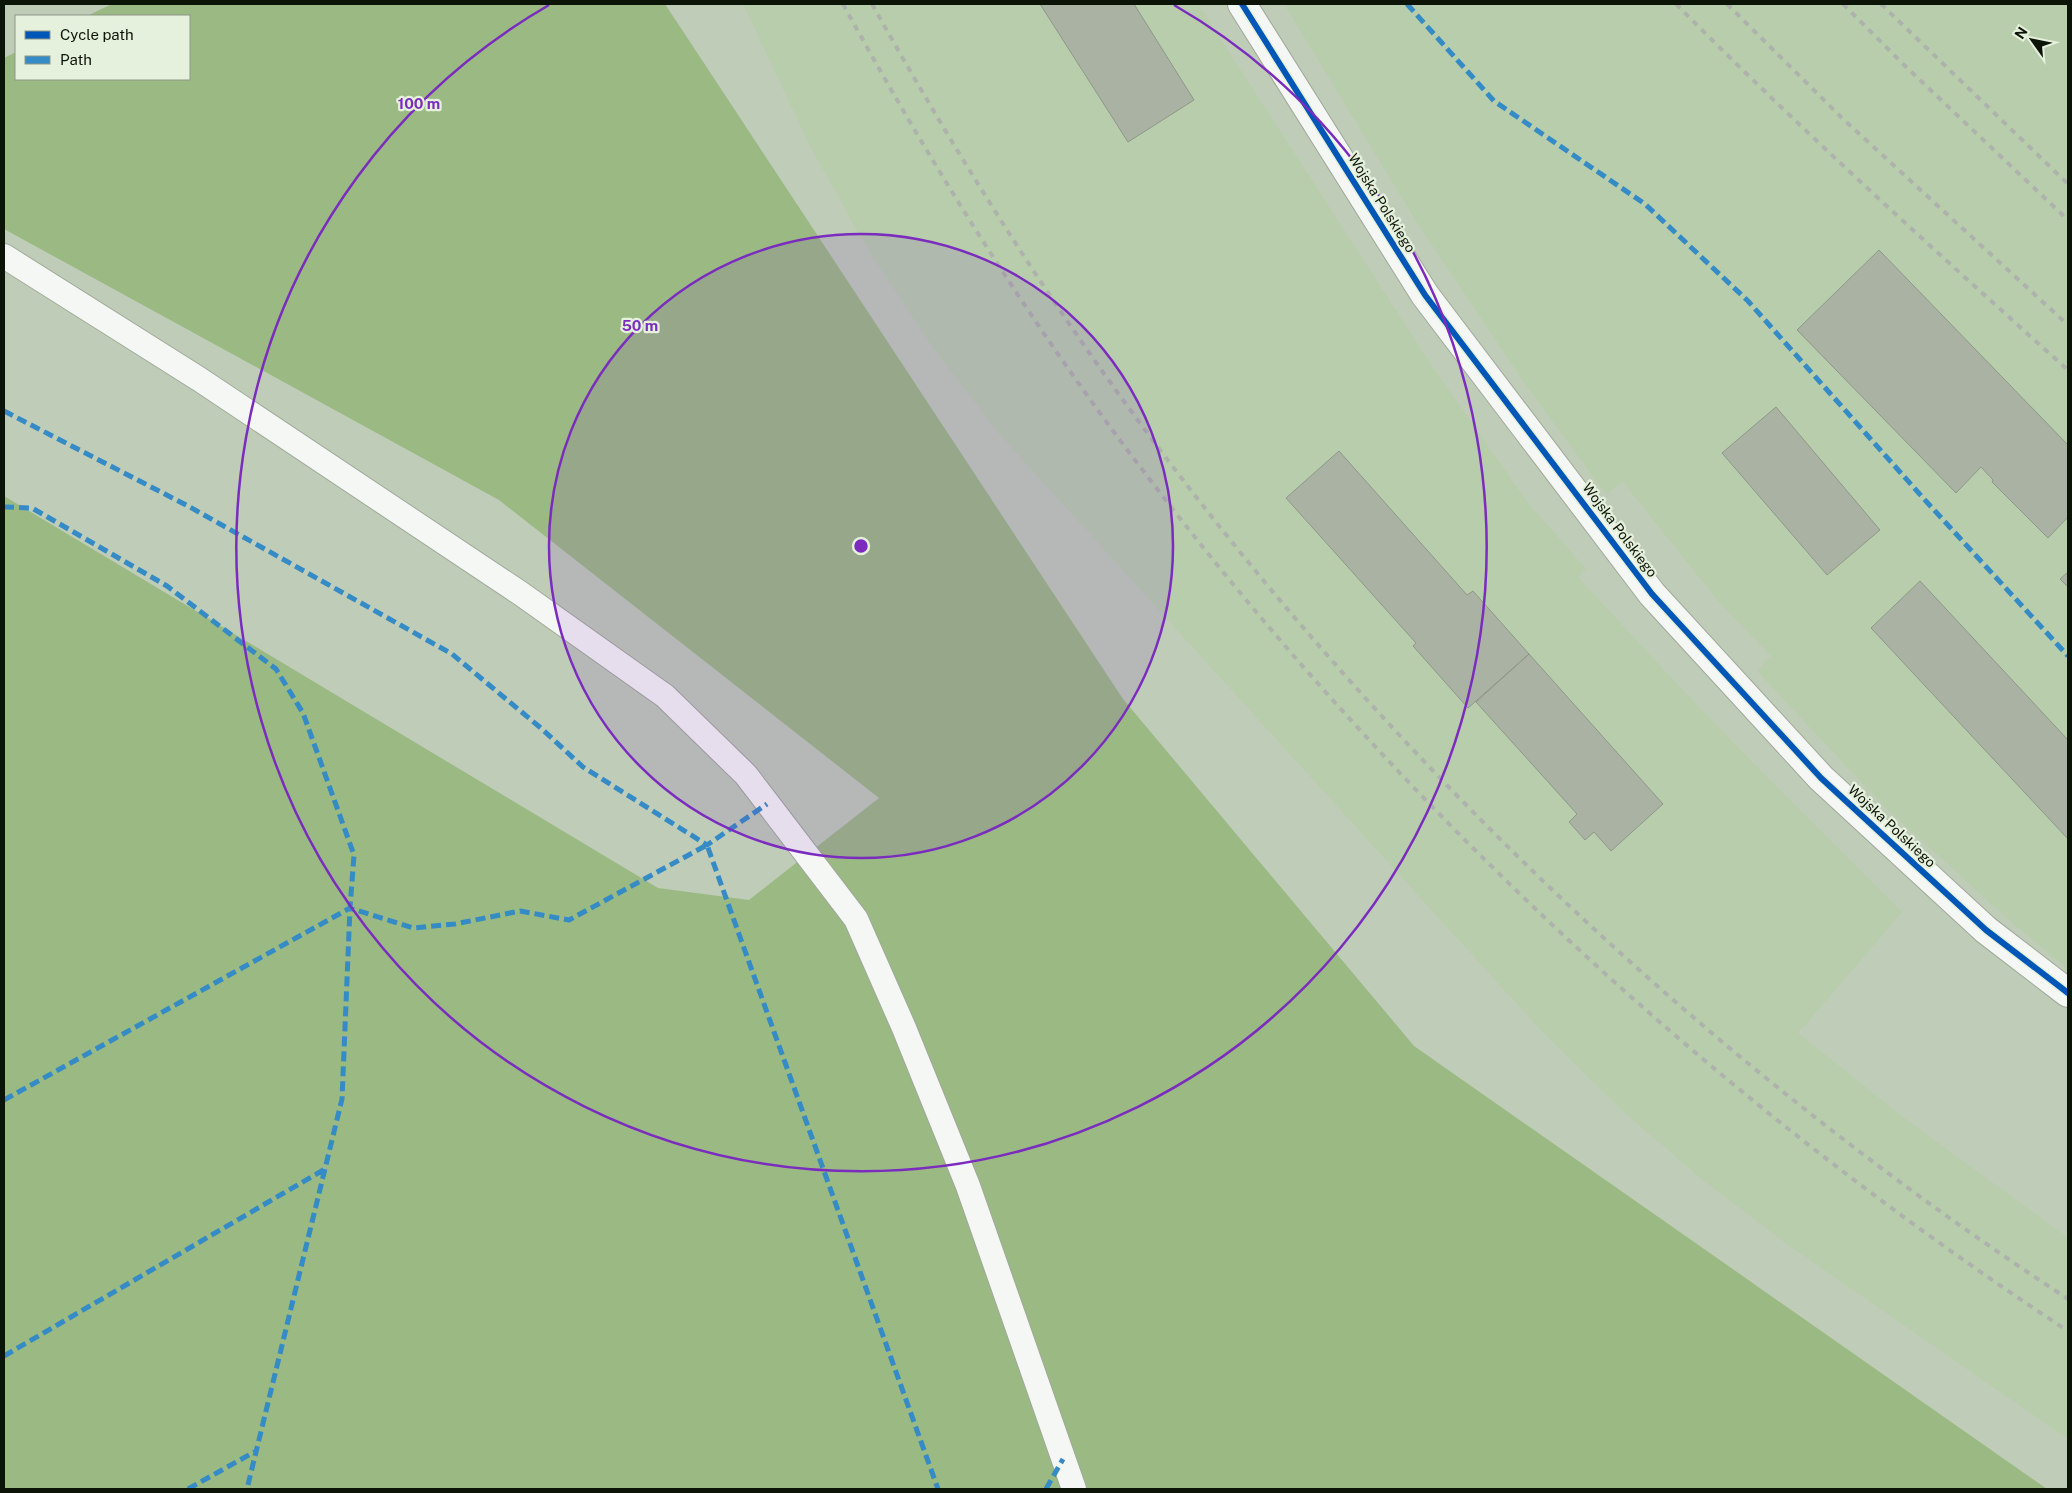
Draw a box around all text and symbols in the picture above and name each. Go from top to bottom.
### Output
legend [15,15,190,80]
north arrow [2007,15,2057,65]
text: N [2011,24,2031,42]
text: Cycle path [60,26,134,43]
text: Path [60,51,92,68]
text: 100 m [398,95,440,112]
street label: Wojska Polskiego [1345,151,1419,255]
text: 50 m [622,317,658,334]
street label: Wojska Polskiego [1579,480,1661,580]
centre of rings [852,537,870,555]
street label: Wojska Polskiego [1845,781,1939,871]

